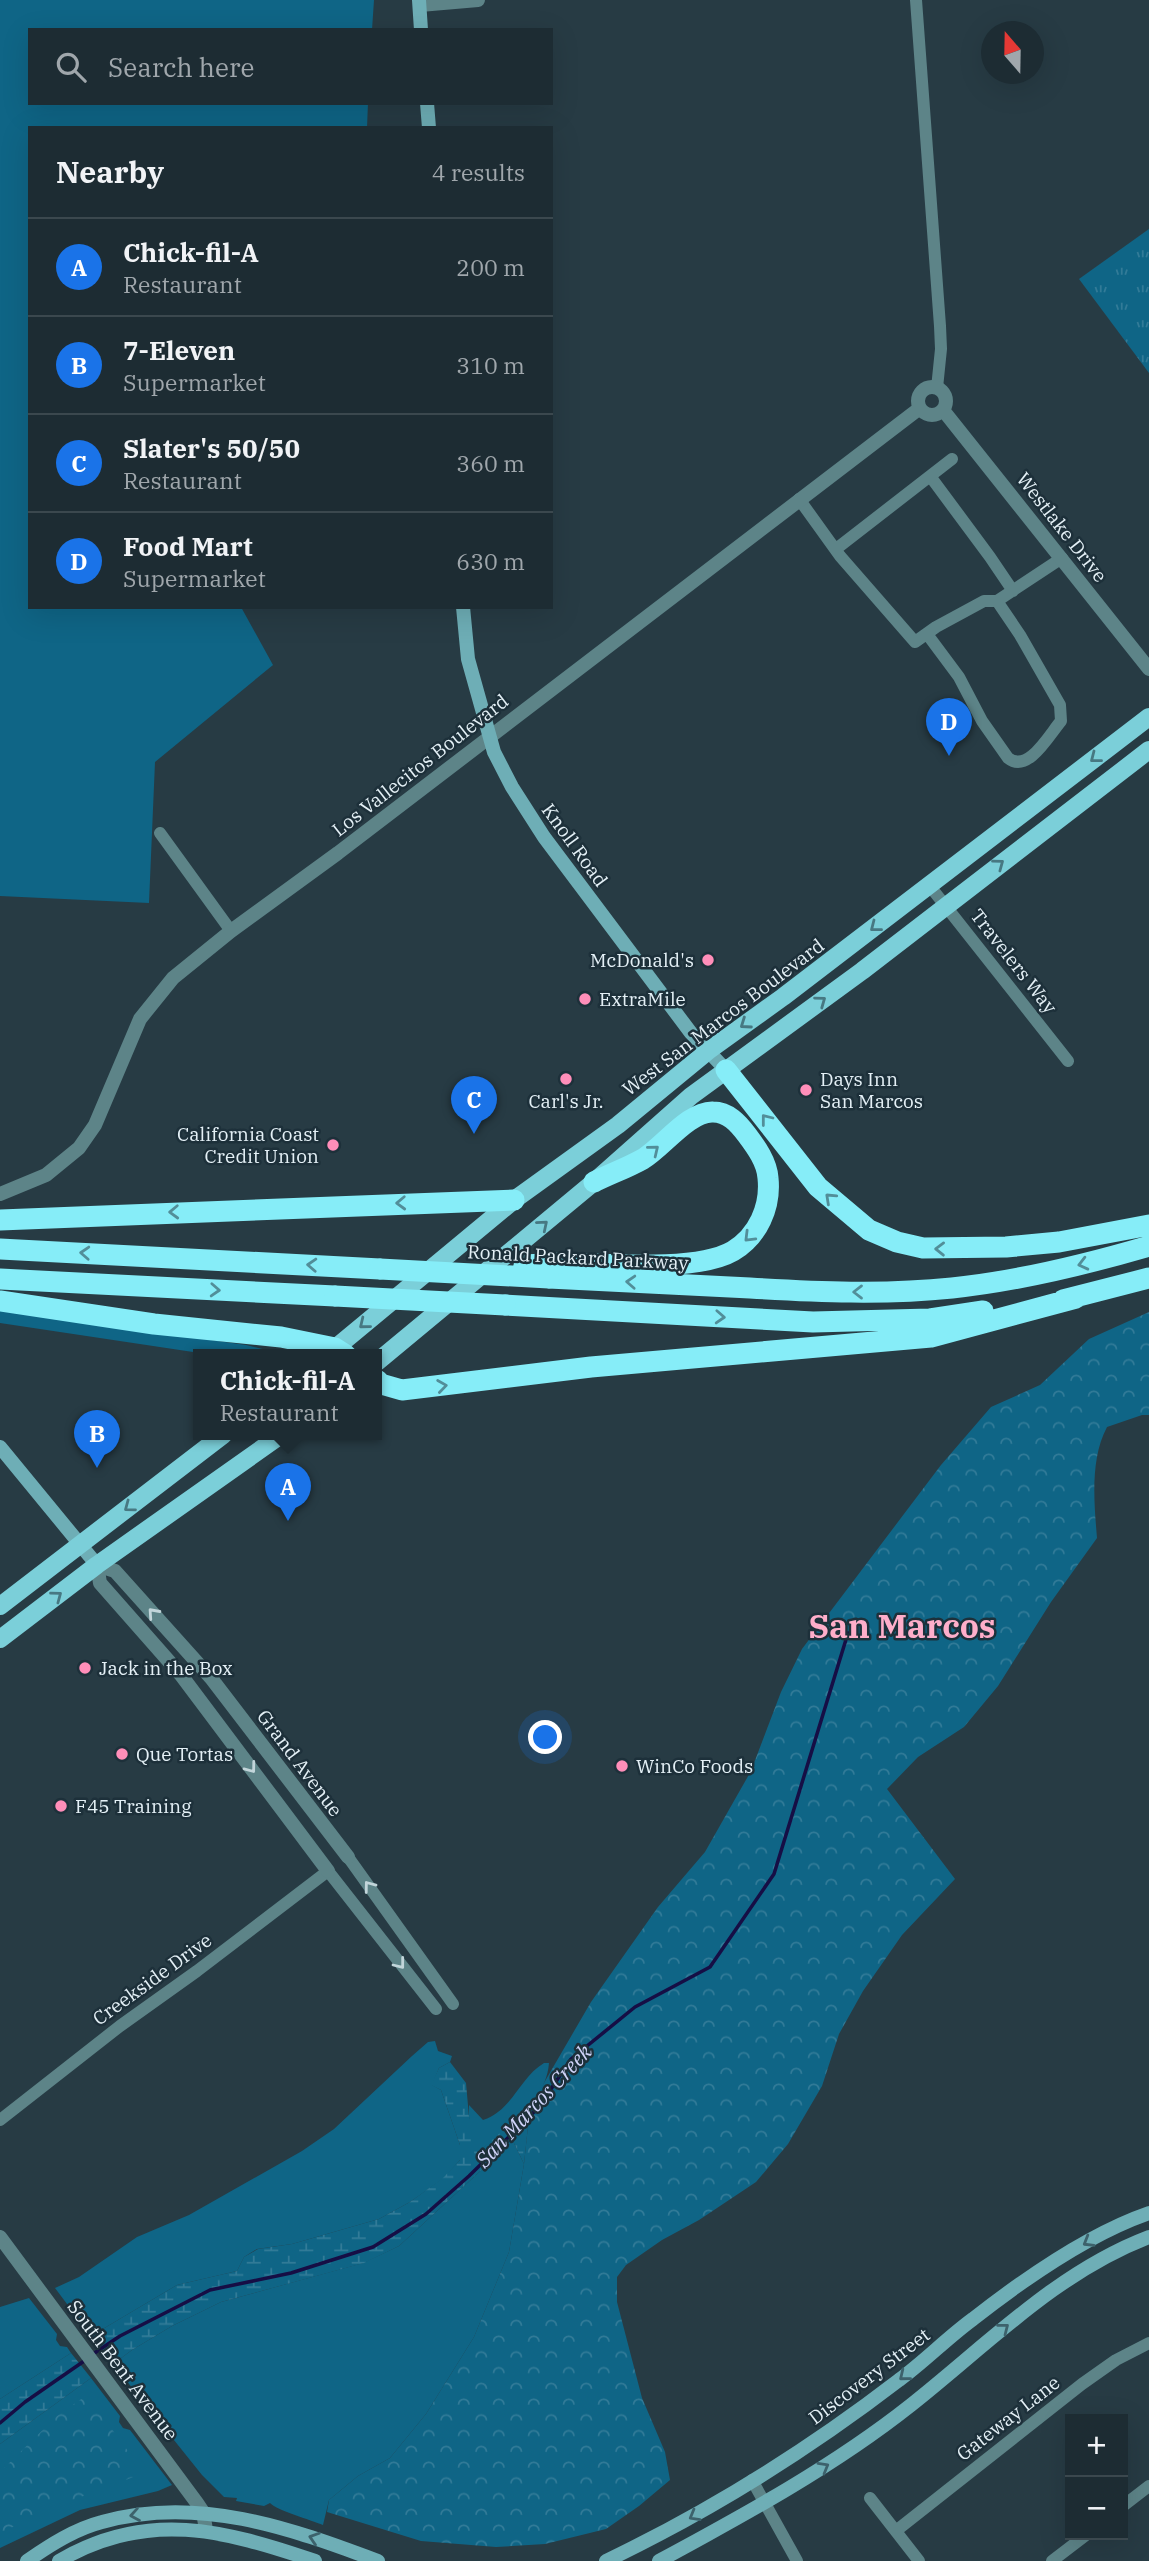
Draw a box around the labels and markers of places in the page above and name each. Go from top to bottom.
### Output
pin: D [926,698,972,756]
place label: McDonald's [590,948,694,972]
marker: McDonald's [700,952,716,968]
place label: ExtraMile [599,987,686,1011]
marker: ExtraMile [577,991,593,1007]
place label: Days Inn San Marcos [820,1067,923,1113]
marker: Carl's Jr. [558,1071,574,1087]
pin: C [451,1076,497,1134]
marker: Days Inn San Marcos [798,1082,814,1098]
place label: Carl's Jr. [528,1089,604,1113]
place label: California Coast Credit Union [177,1122,319,1168]
marker: California Coast Credit Union [325,1137,341,1153]
pin: B [74,1410,120,1468]
pin: A [265,1463,311,1521]
place label: Jack in the Box [99,1656,233,1680]
marker: Jack in the Box [77,1660,93,1676]
place label: Que Tortas [136,1742,233,1766]
marker: Que Tortas [114,1746,130,1762]
place label: WinCo Foods [636,1754,753,1778]
marker: WinCo Foods [614,1758,630,1774]
place label: F45 Training [75,1794,192,1818]
marker: F45 Training [53,1798,69,1814]

